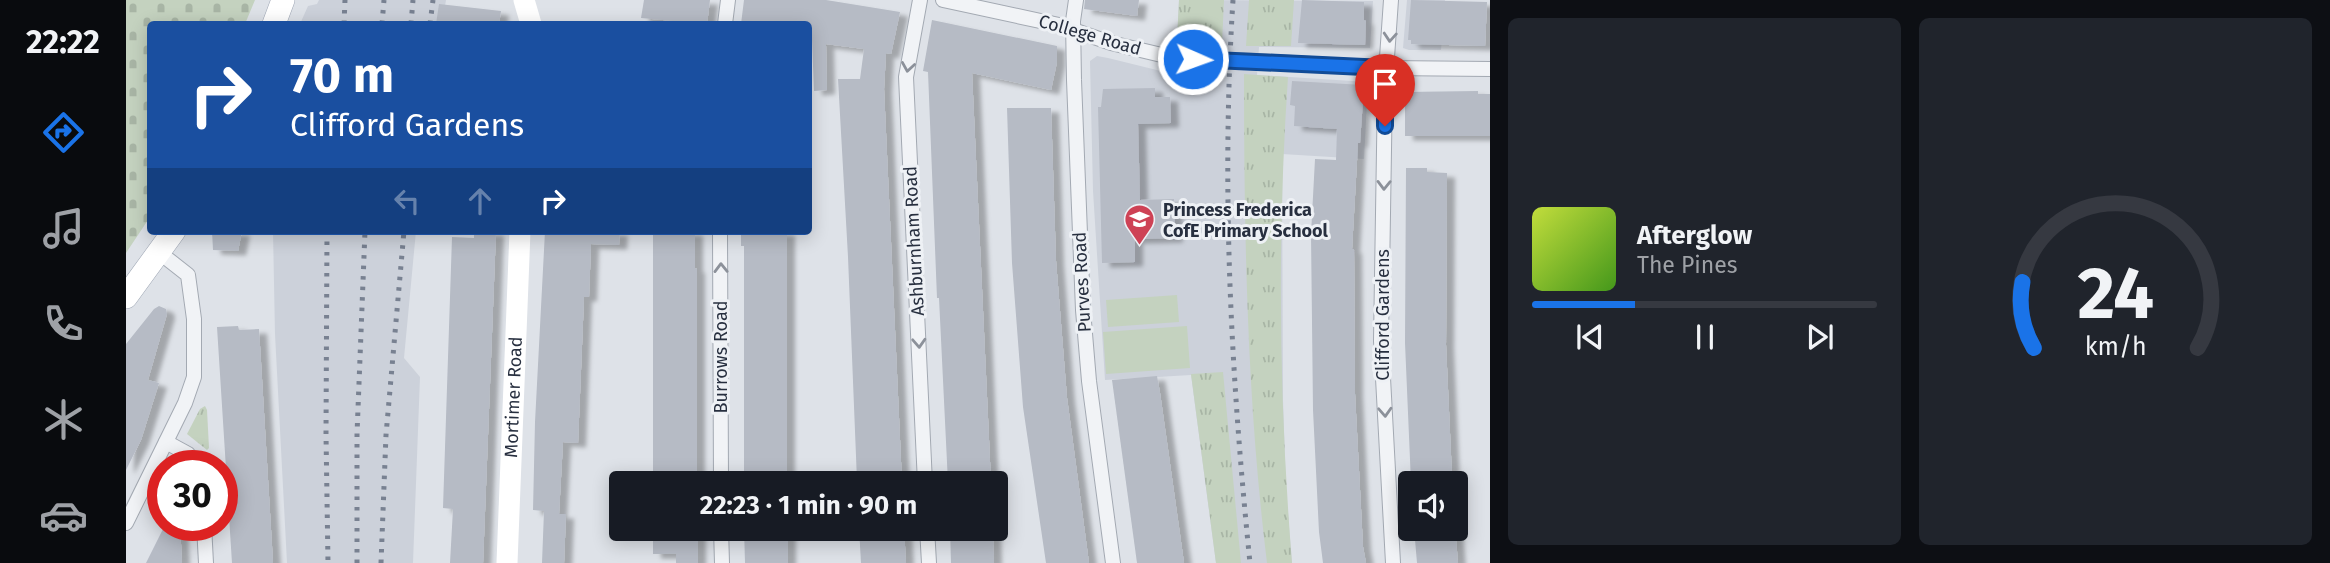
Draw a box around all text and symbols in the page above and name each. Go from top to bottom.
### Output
street label: College Road [1036,10,1144,60]
position arrow [1156,22,1230,96]
text: 22:22 [26,23,100,61]
one-way arrow [1383,32,1398,43]
text: 70 m [290,46,394,105]
icon: right [175,49,266,140]
pin [1355,54,1415,126]
one-way arrow [901,61,916,73]
icon: arrive [1366,65,1404,103]
text: Clifford Gardens [290,106,524,144]
icon: directions [39,108,88,157]
street label: Ashburnham Road [899,166,929,316]
one-way arrow [1376,180,1392,190]
icon: left [388,182,426,220]
icon: ahead [461,182,499,220]
icon: right [534,182,572,220]
place label: Princess Frederica CofE Primary School [1163,199,1329,242]
school or university icon: Princess Frederica CofE Primary School [1123,203,1157,247]
icon: music [39,204,88,253]
text: Afterglow [1637,220,1752,251]
street label: Purves Road [1068,231,1096,333]
street label: Clifford Gardens [1372,249,1394,381]
text: 24 [2077,250,2154,337]
text: The Pines [1637,251,1738,279]
one-way arrow [713,262,729,273]
icon: phone [39,299,88,348]
street label: Burrows Road [710,301,732,413]
icon: previous [1571,318,1609,356]
icon: pause [1686,318,1724,356]
icon: next [1801,318,1839,356]
text: km/h [2085,331,2146,361]
street label: Mortimer Road [500,336,527,458]
one-way arrow [911,338,926,349]
icon: climate [39,395,88,444]
one-way arrow [1377,407,1392,418]
speed limit sign: 30 [147,450,238,541]
map controls [1398,471,1468,541]
button: sound [1398,471,1468,541]
text: 22:23 · 1 min · 90 m [700,490,917,521]
icon: car [39,491,88,540]

